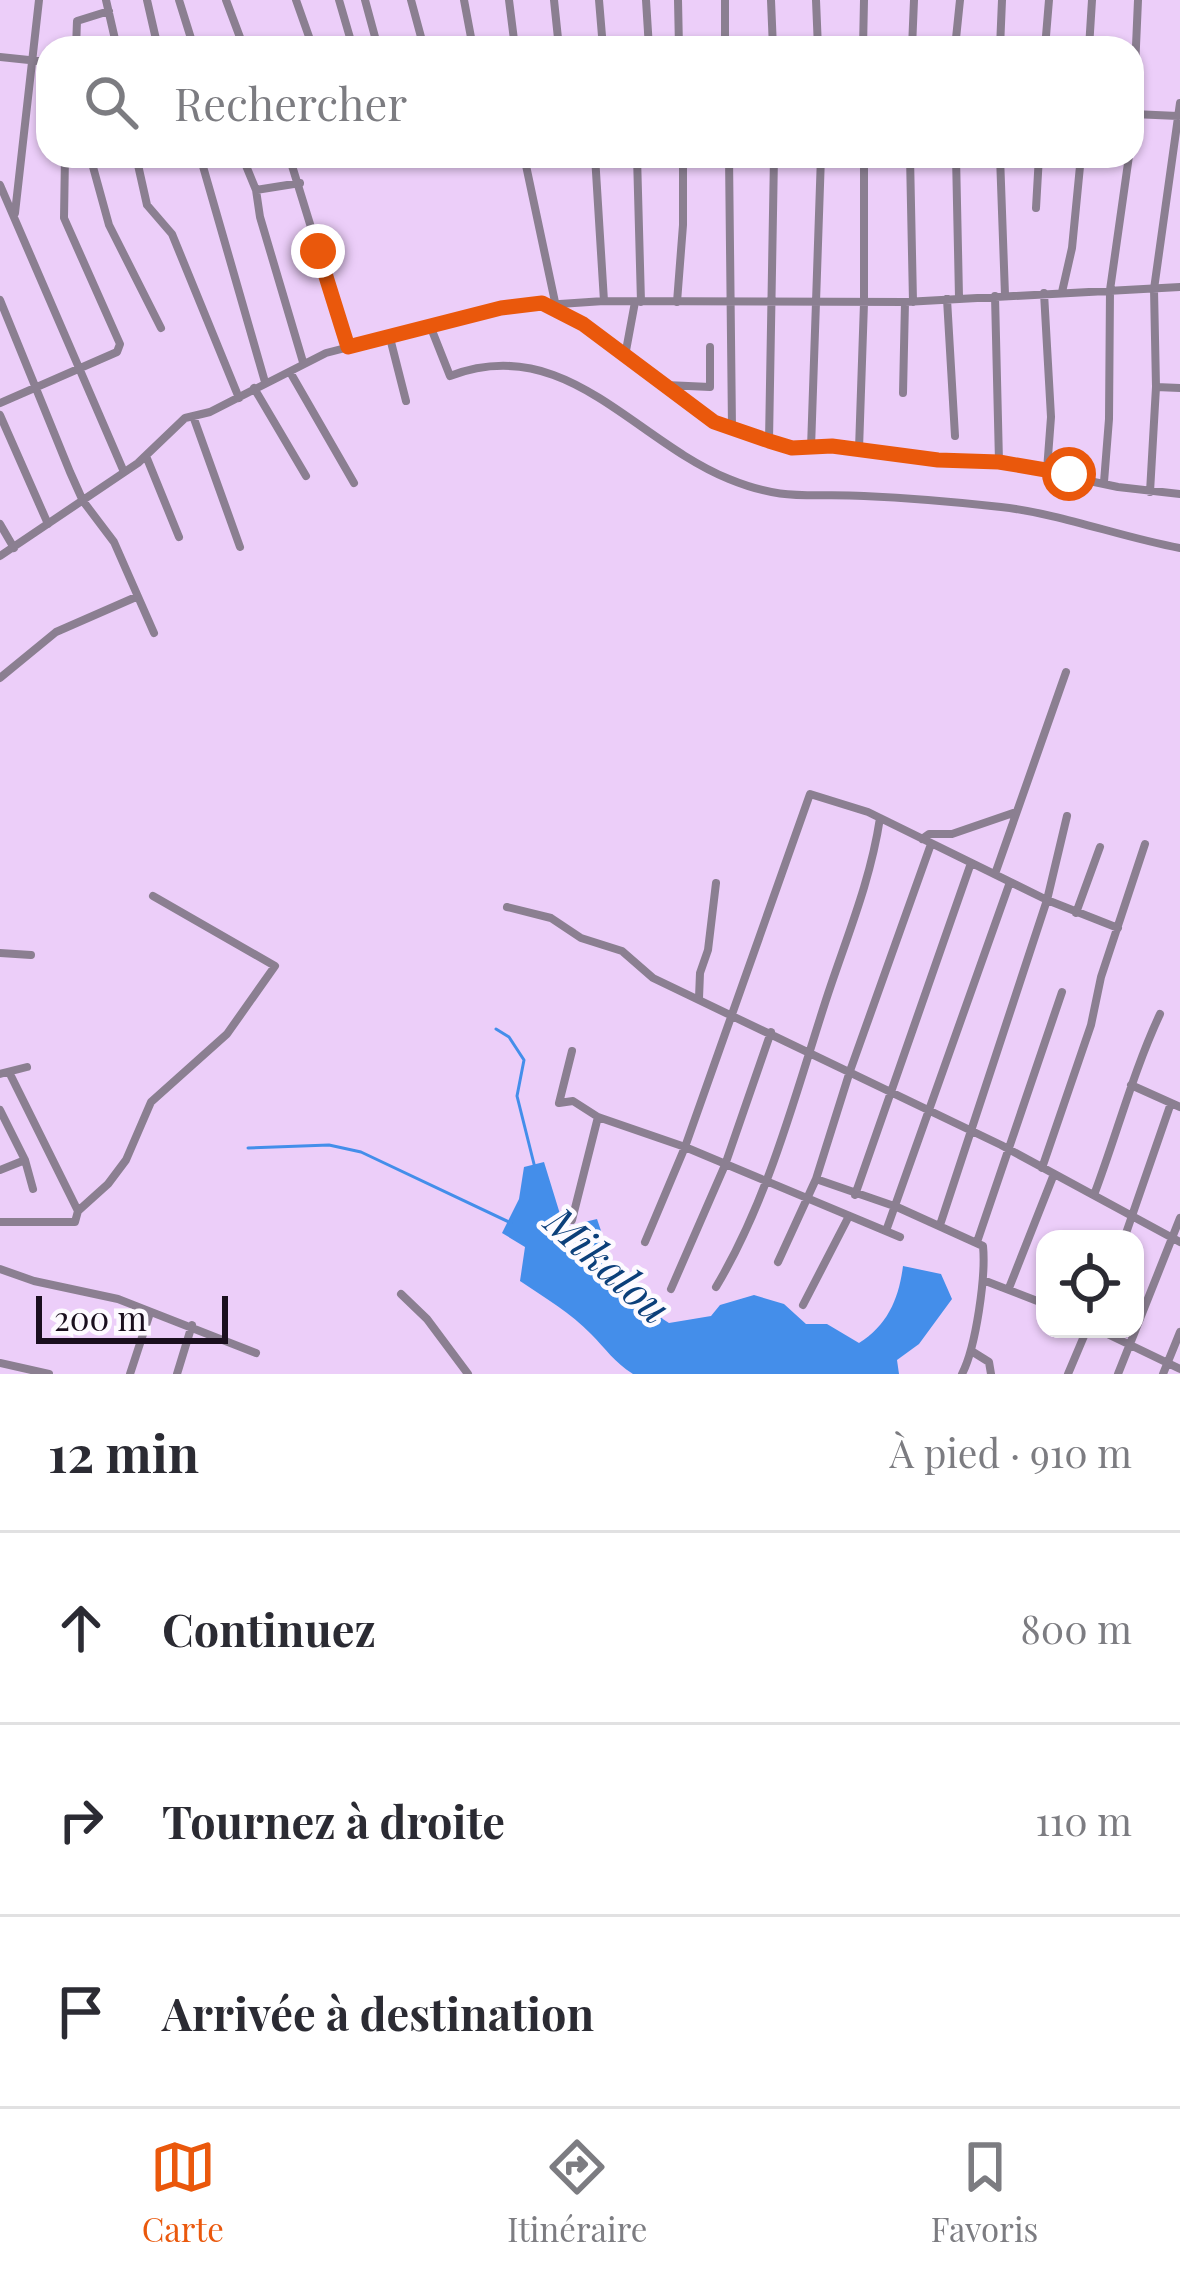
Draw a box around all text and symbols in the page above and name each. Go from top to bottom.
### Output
search box [36,36,1144,168]
icon: search [78,69,144,135]
text: Rechercher [174,72,407,132]
route end [291,224,345,278]
route start [1042,447,1096,501]
water label: Mikalou [533,1192,683,1335]
map controls [1036,1230,1144,1338]
button: locate [1036,1230,1144,1338]
scale bar [36,1290,228,1343]
text: 200 m [54,1295,147,1339]
text: 12 min [48,1418,199,1486]
text: À pied · 910 m [889,1426,1132,1478]
icon: ahead [48,1595,114,1661]
text: Continuez [162,1598,376,1658]
text: 800 m [1021,1602,1132,1654]
icon: right [48,1787,114,1853]
text: Tournez à droite [162,1790,505,1850]
text: 110 m [1035,1794,1132,1846]
icon: arrive [48,1979,114,2045]
text: Arrivée à destination [162,1982,594,2042]
tab: Carte [142,2134,224,2250]
tab: Itinéraire [507,2134,647,2250]
tab: Favoris [931,2134,1038,2250]

